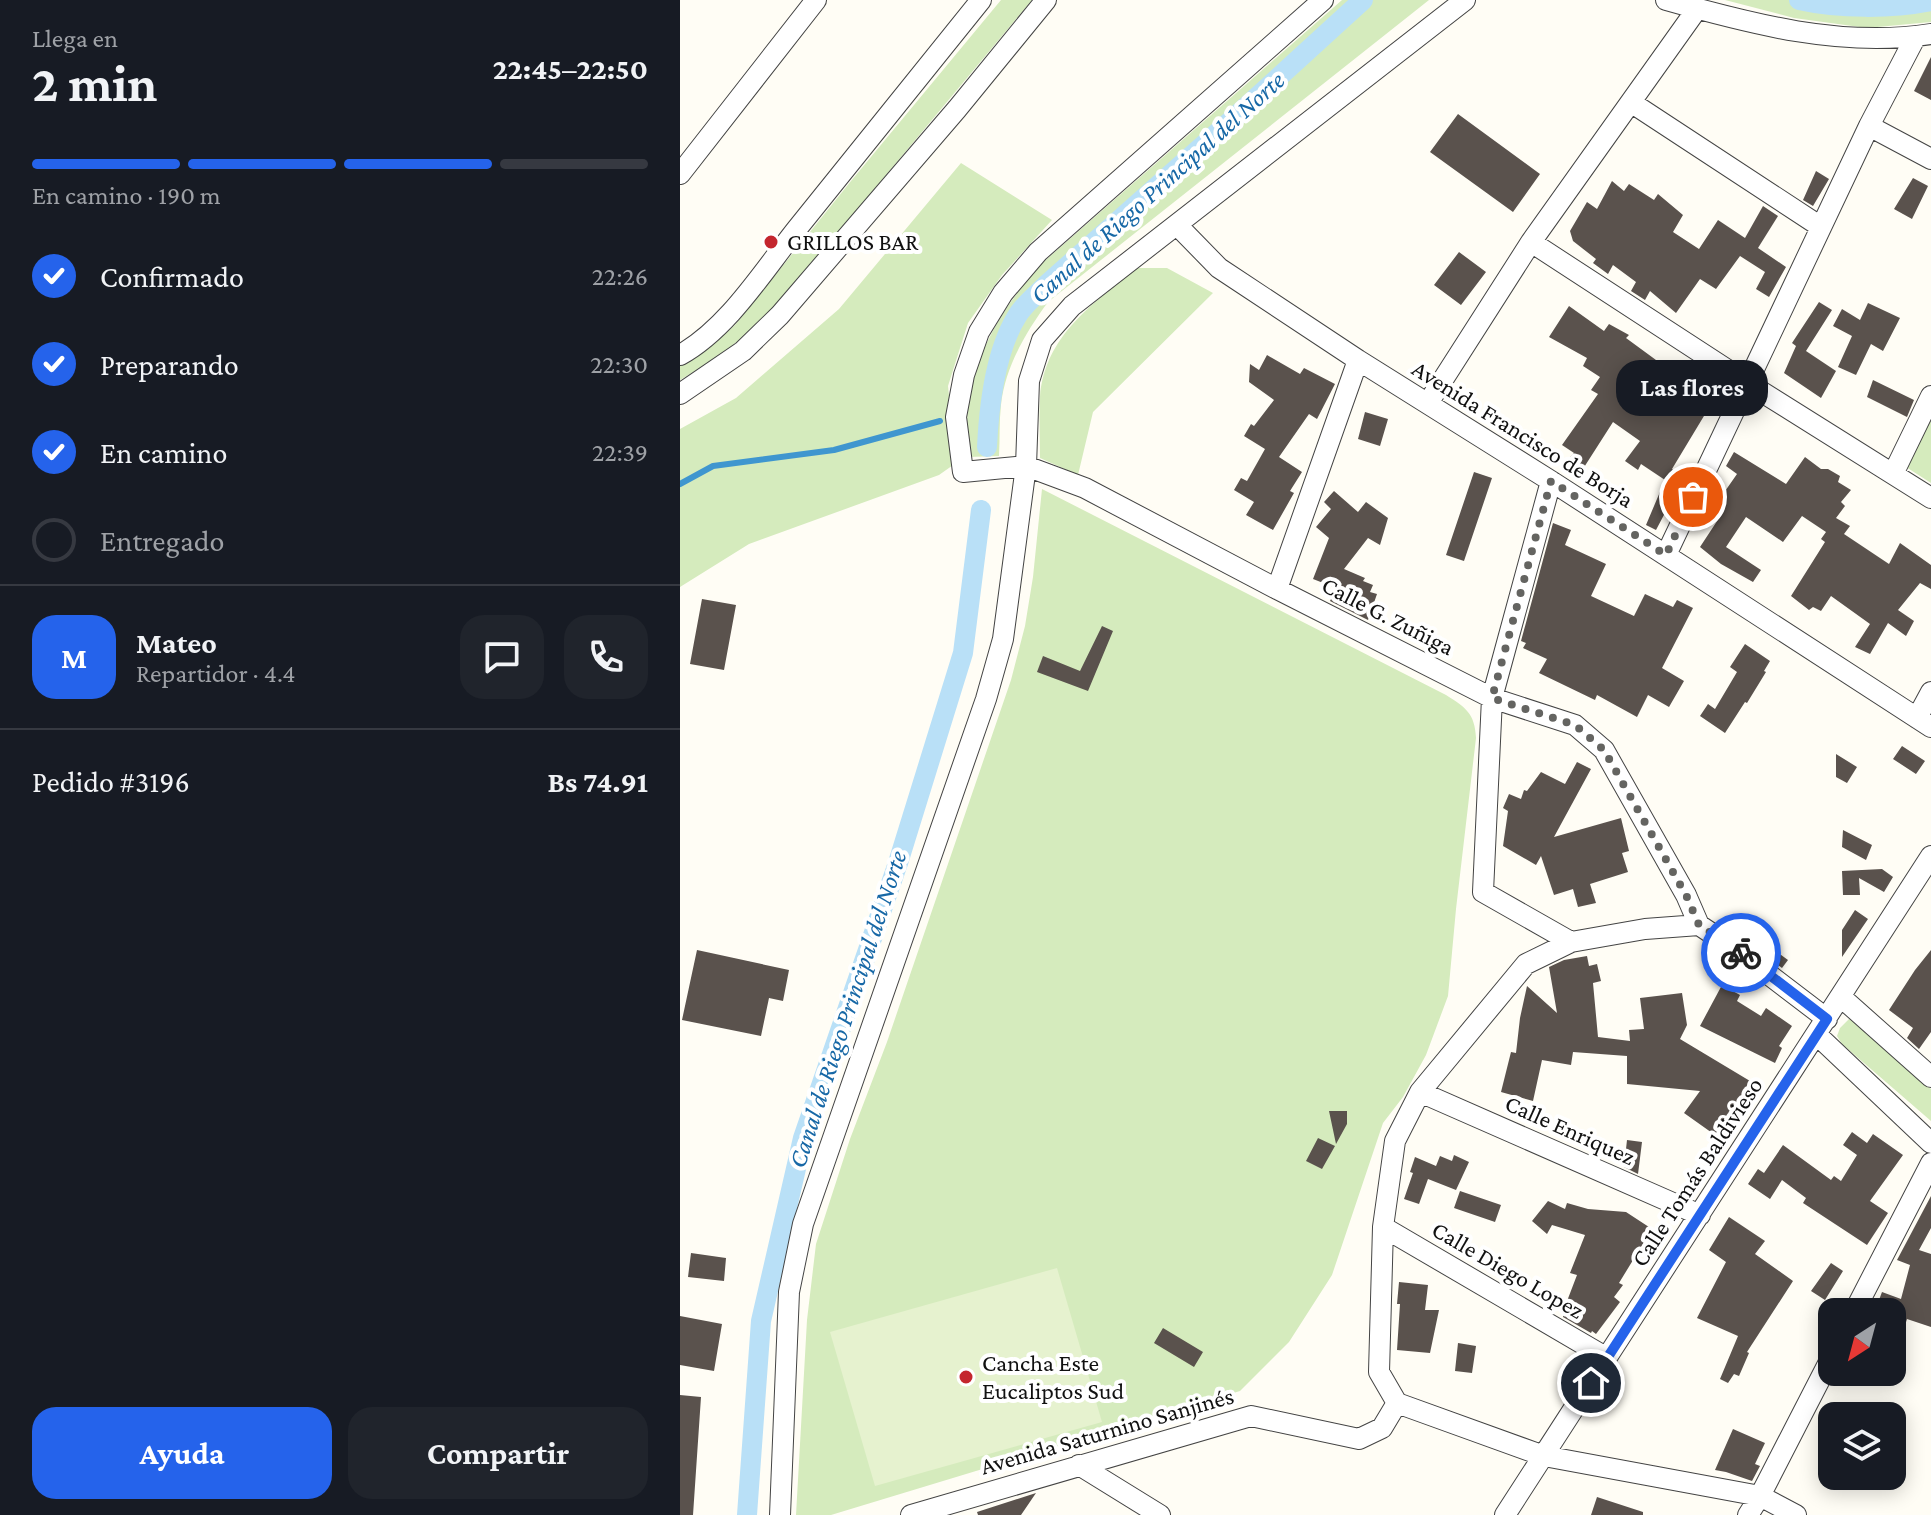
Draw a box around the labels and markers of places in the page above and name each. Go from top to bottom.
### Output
place label: GRILLOS BAR [787,228,919,255]
marker: GRILLOS BAR [762,233,780,251]
callout: Las flores [1617,361,1769,417]
pin [1659,463,1727,531]
place label: Cancha Este Eucaliptos Sud [982,1349,1124,1404]
pin [1557,1349,1625,1417]
marker: Cancha Este Eucaliptos Sud [957,1368,975,1386]

